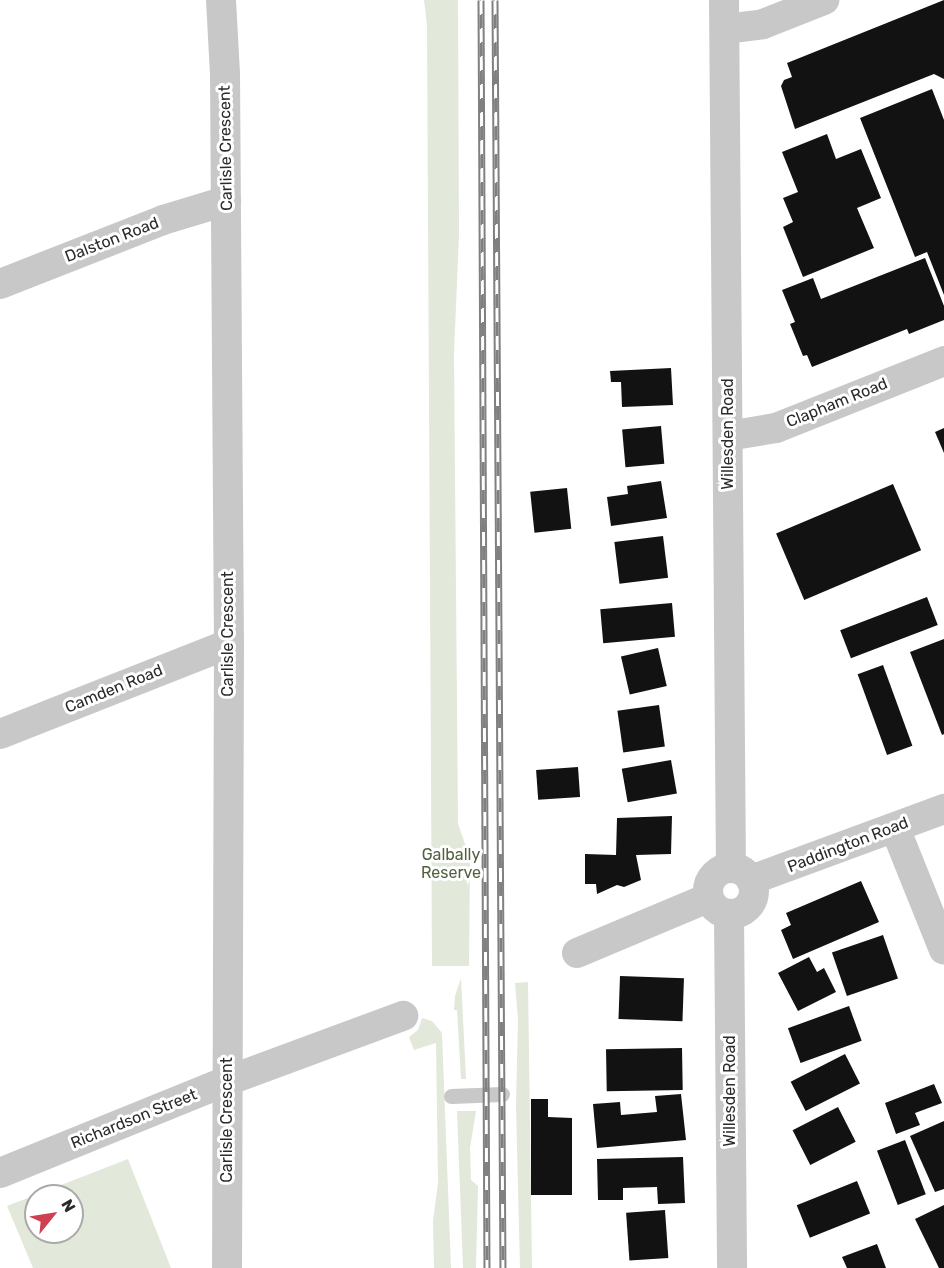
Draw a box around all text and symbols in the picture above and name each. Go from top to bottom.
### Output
street label: Carlisle Crescent [215,85,237,211]
street label: Dalston Road [62,213,162,267]
street label: Clapham Road [784,374,890,432]
street label: Willesden Road [718,378,738,490]
street label: Carlisle Crescent [218,571,238,697]
street label: Camden Road [62,661,166,717]
street label: Paddington Road [785,813,911,877]
park label: Galbally Reserve [421,845,481,883]
street label: Willesden Road [720,1035,740,1147]
street label: Carlisle Crescent [217,1057,237,1183]
street label: Richardson Street [68,1085,200,1153]
north arrow [24,1184,84,1244]
text: N [57,1196,79,1215]

